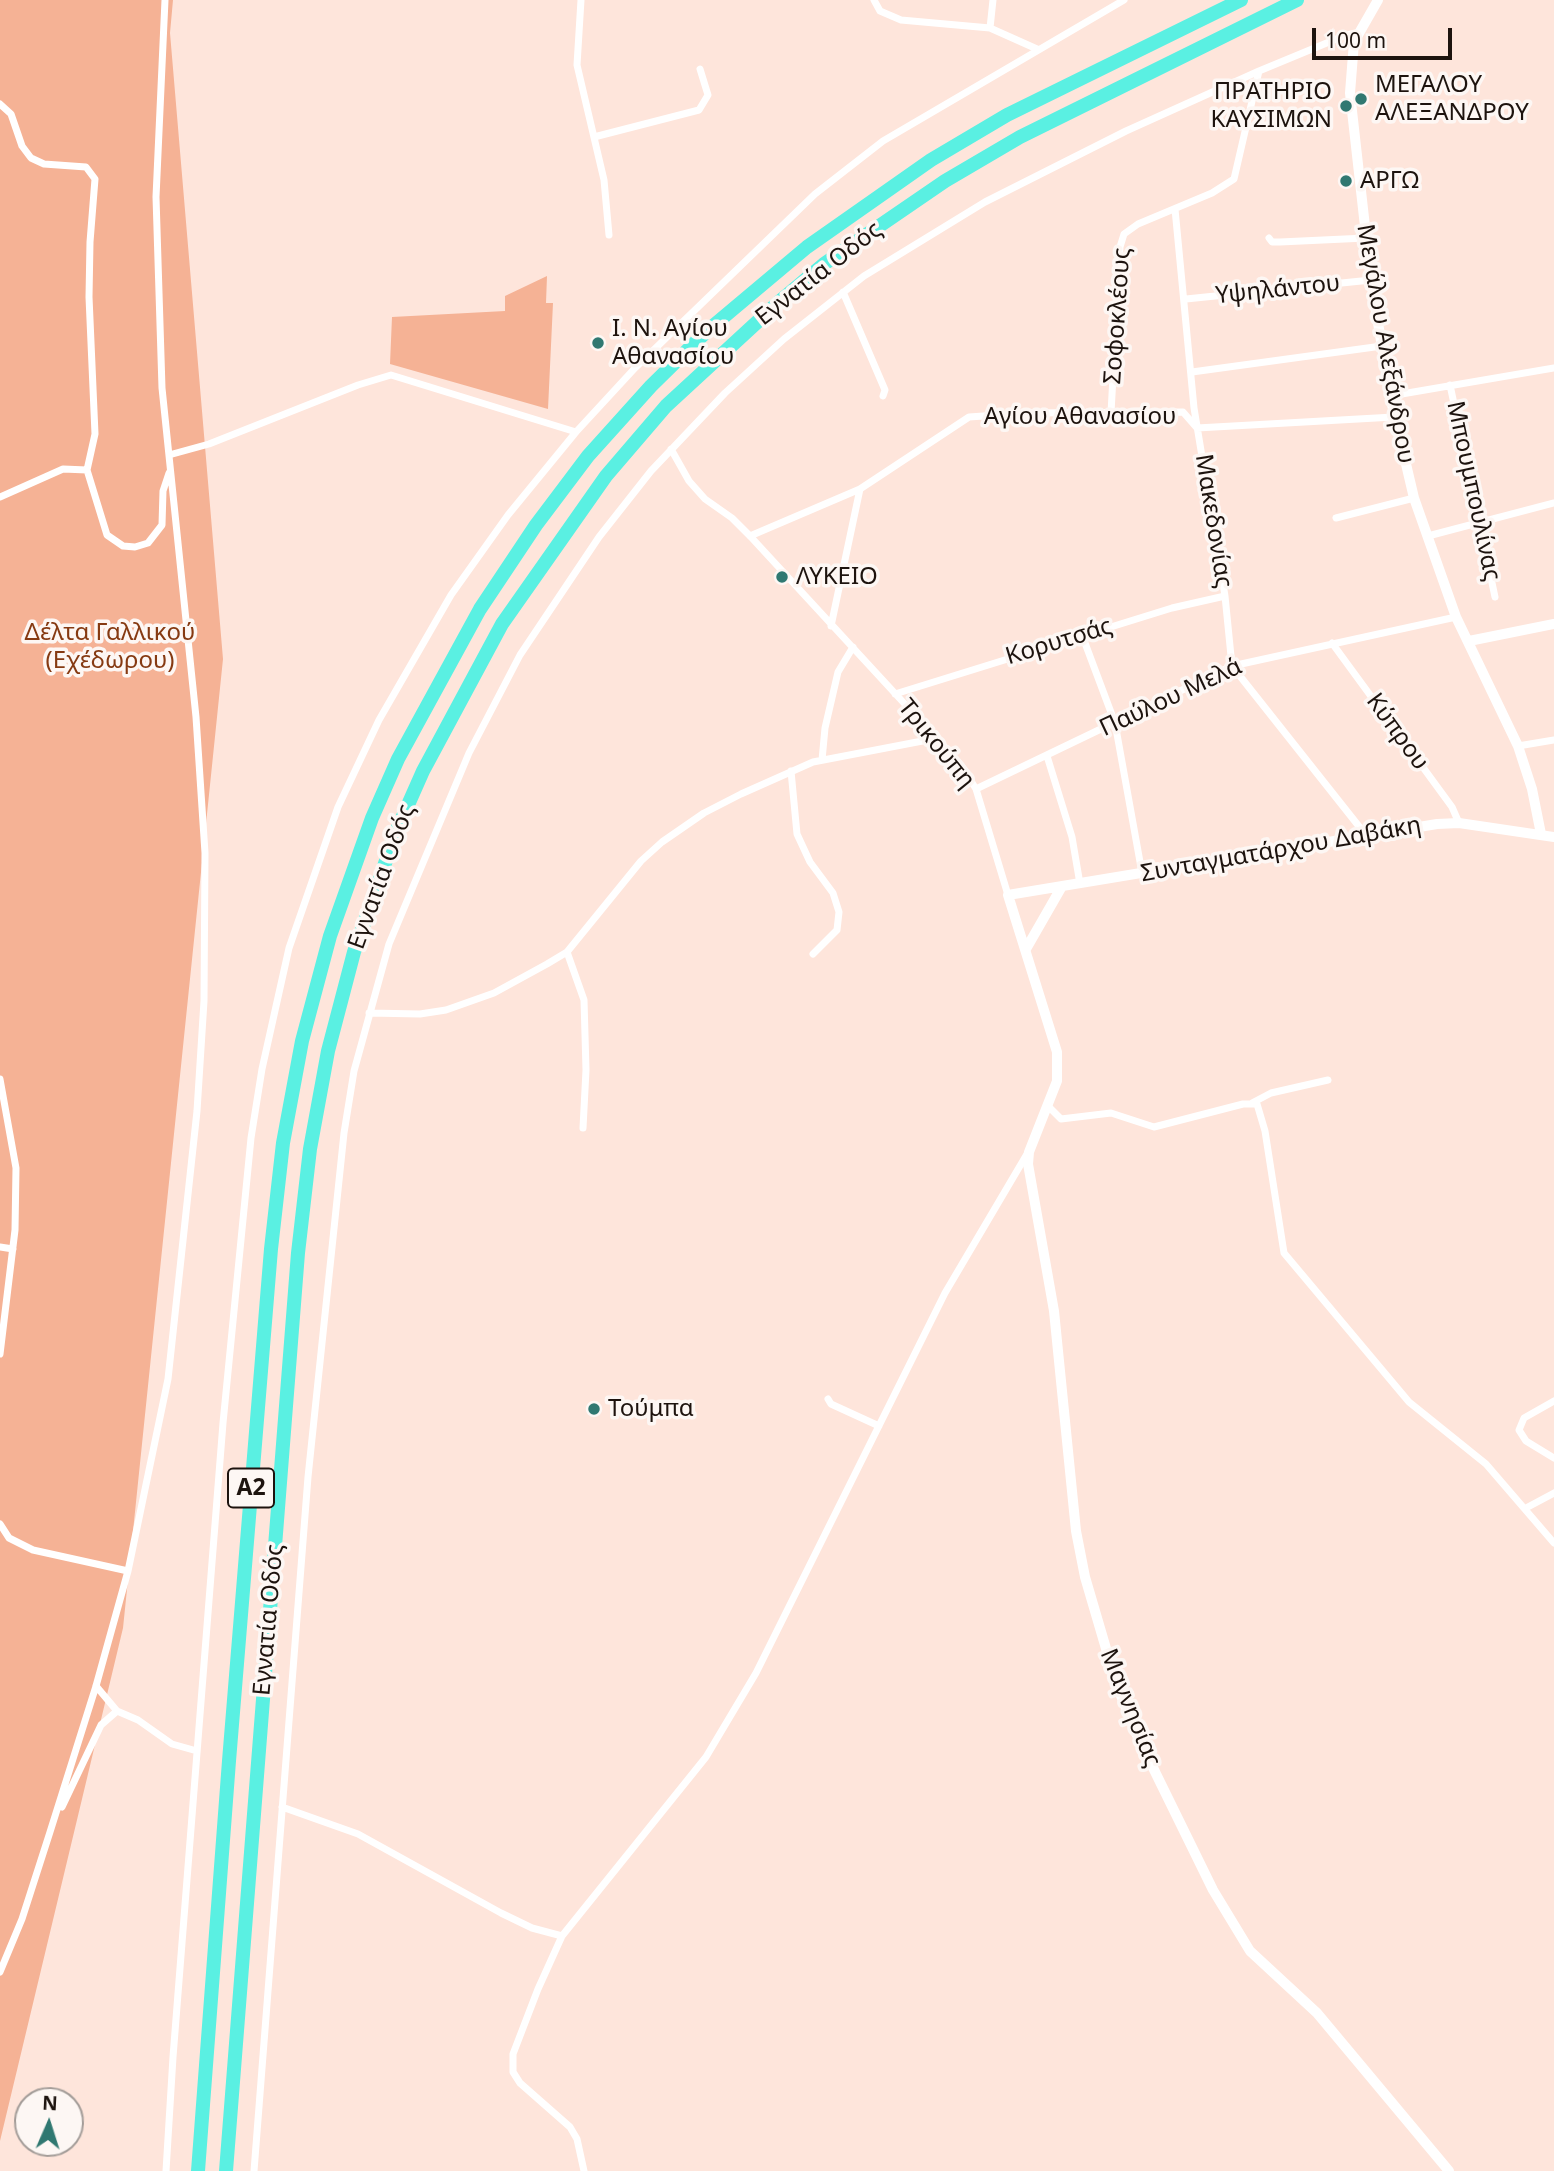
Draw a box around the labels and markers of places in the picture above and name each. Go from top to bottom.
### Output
place label: ΜΕΓΑΛΟΥ ΑΛΕΞΑΝΔΡΟΥ [1375,71,1529,127]
place label: ΠΡΑΤΗΡΙΟ ΚΑΥΣΙΜΩΝ [1211,78,1332,134]
marker: ΜΕΓΑΛΟΥ ΑΛΕΞΑΝΔΡΟΥ [1353,91,1369,107]
marker: ΠΡΑΤΗΡΙΟ ΚΑΥΣΙΜΩΝ [1338,98,1354,114]
place label: ΑΡΓΩ [1360,167,1419,195]
marker: ΑΡΓΩ [1338,173,1354,189]
place label: Ι. Ν. Αγίου Αθανασίου [612,315,734,371]
marker: Ι. Ν. Αγίου Αθανασίου [590,335,606,351]
place label: ΛΥΚΕΙΟ [796,563,878,591]
marker: ΛΥΚΕΙΟ [774,569,790,585]
place label: Τούμπα [608,1395,694,1423]
marker: Τούμπα [586,1401,602,1417]

